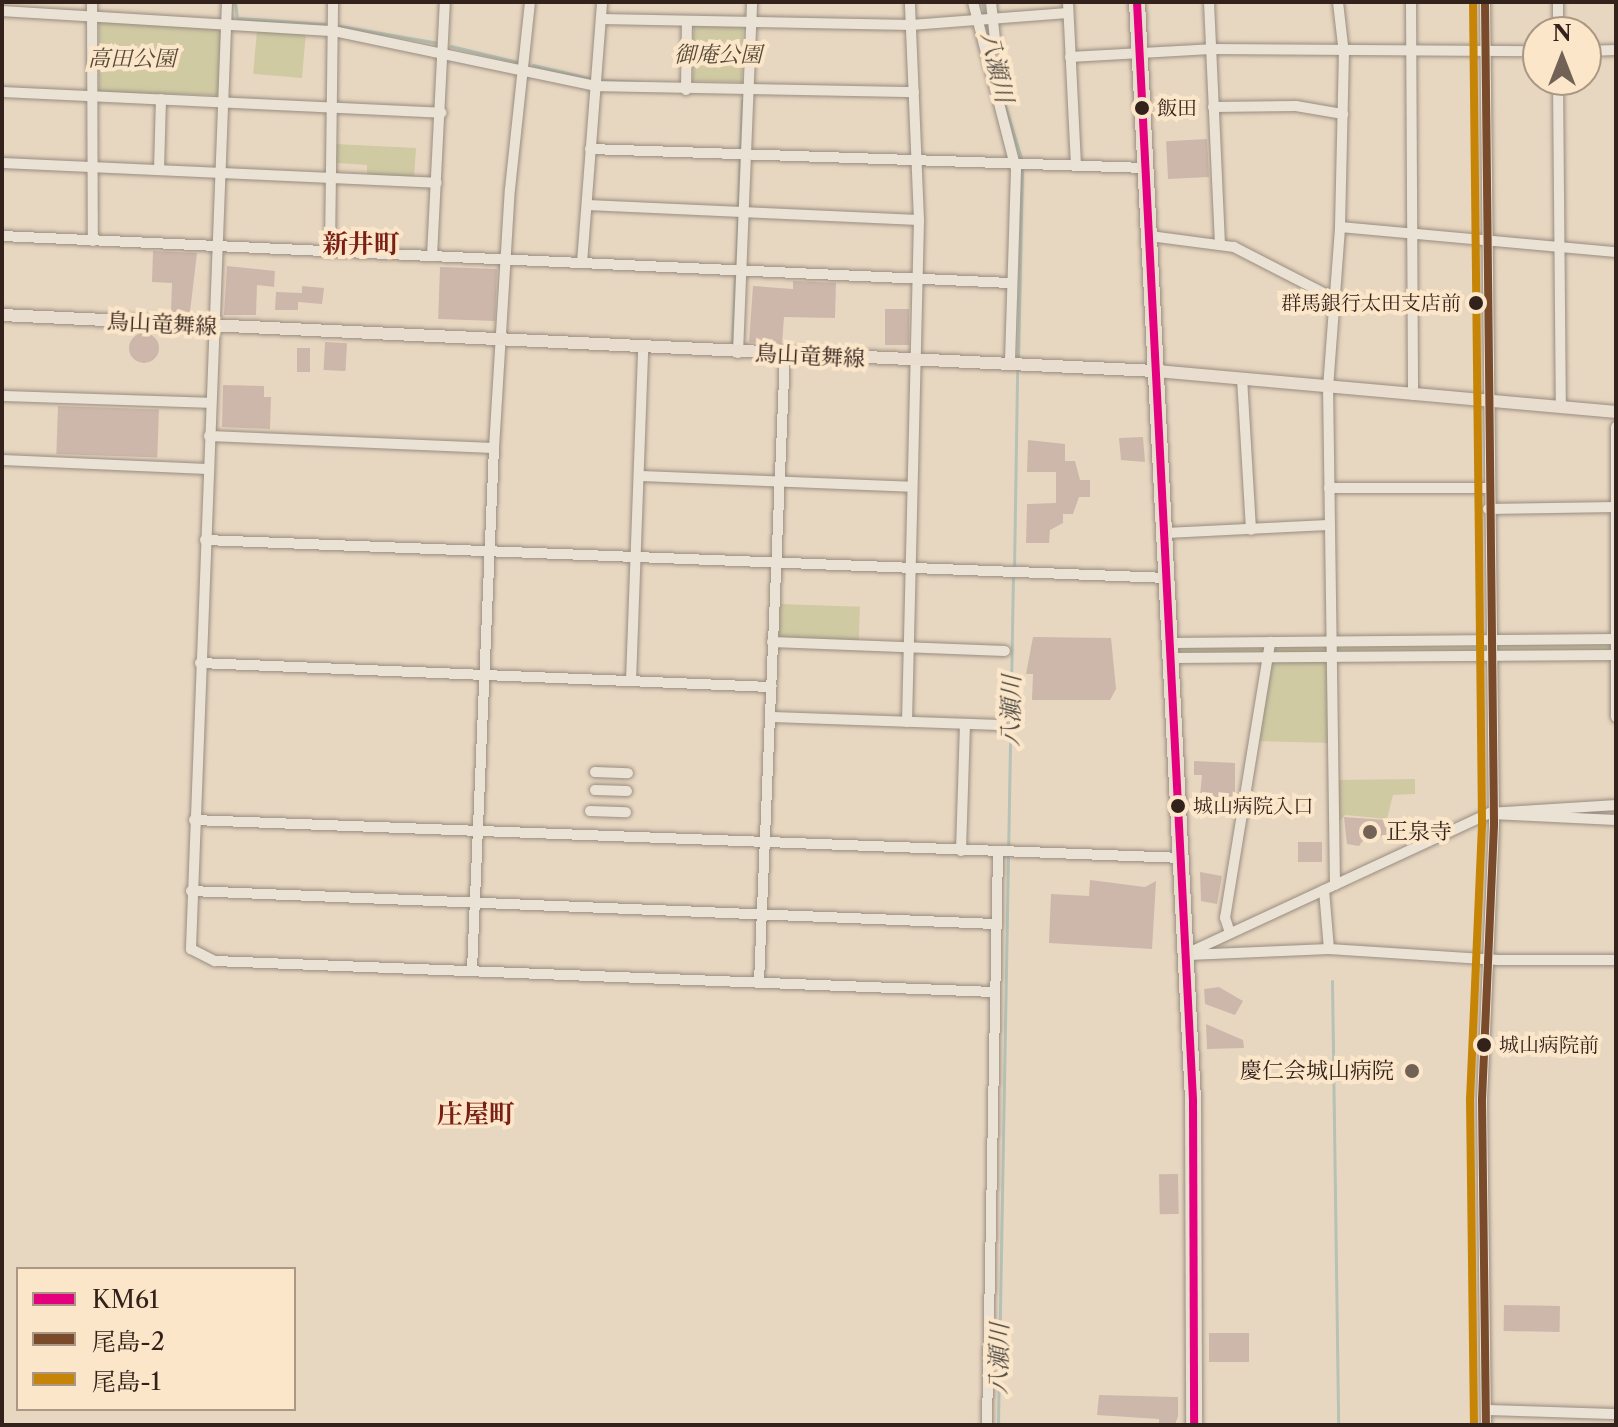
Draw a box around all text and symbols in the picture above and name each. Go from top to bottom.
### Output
north arrow [1522,16,1602,96]
text: N [1552,20,1572,47]
water label: 八瀬川 [975,29,1019,105]
park label: 御庵公園 [674,42,762,68]
park label: 高田公園 [88,46,176,72]
place label: 飯田 [1157,96,1197,120]
marker: 飯田 [1134,100,1150,116]
district label: 新井町 [322,229,400,261]
place label: 群馬銀行太田支店前 [1281,291,1461,315]
marker: 群馬銀行太田支店前 [1468,295,1484,311]
street label: 鳥山竜舞線 [106,308,218,340]
street label: 鳥山竜舞線 [754,340,866,372]
water label: 八瀬川 [996,675,1026,747]
place label: 城山病院入口 [1193,794,1313,818]
marker: 城山病院入口 [1170,798,1186,814]
place label: 正泉寺 [1386,819,1452,845]
marker: 正泉寺 [1361,823,1379,841]
place label: 城山病院前 [1499,1033,1599,1057]
marker: 城山病院前 [1476,1037,1492,1053]
place label: 慶仁会城山病院 [1240,1058,1394,1084]
marker: 慶仁会城山病院 [1401,1060,1423,1082]
district label: 庄屋町 [437,1099,515,1131]
legend [16,1267,296,1411]
text: KM61 [92,1285,159,1314]
water label: 八瀬川 [984,1323,1014,1395]
text: 尾島-2 [92,1327,165,1356]
text: 尾島-1 [92,1367,161,1396]

